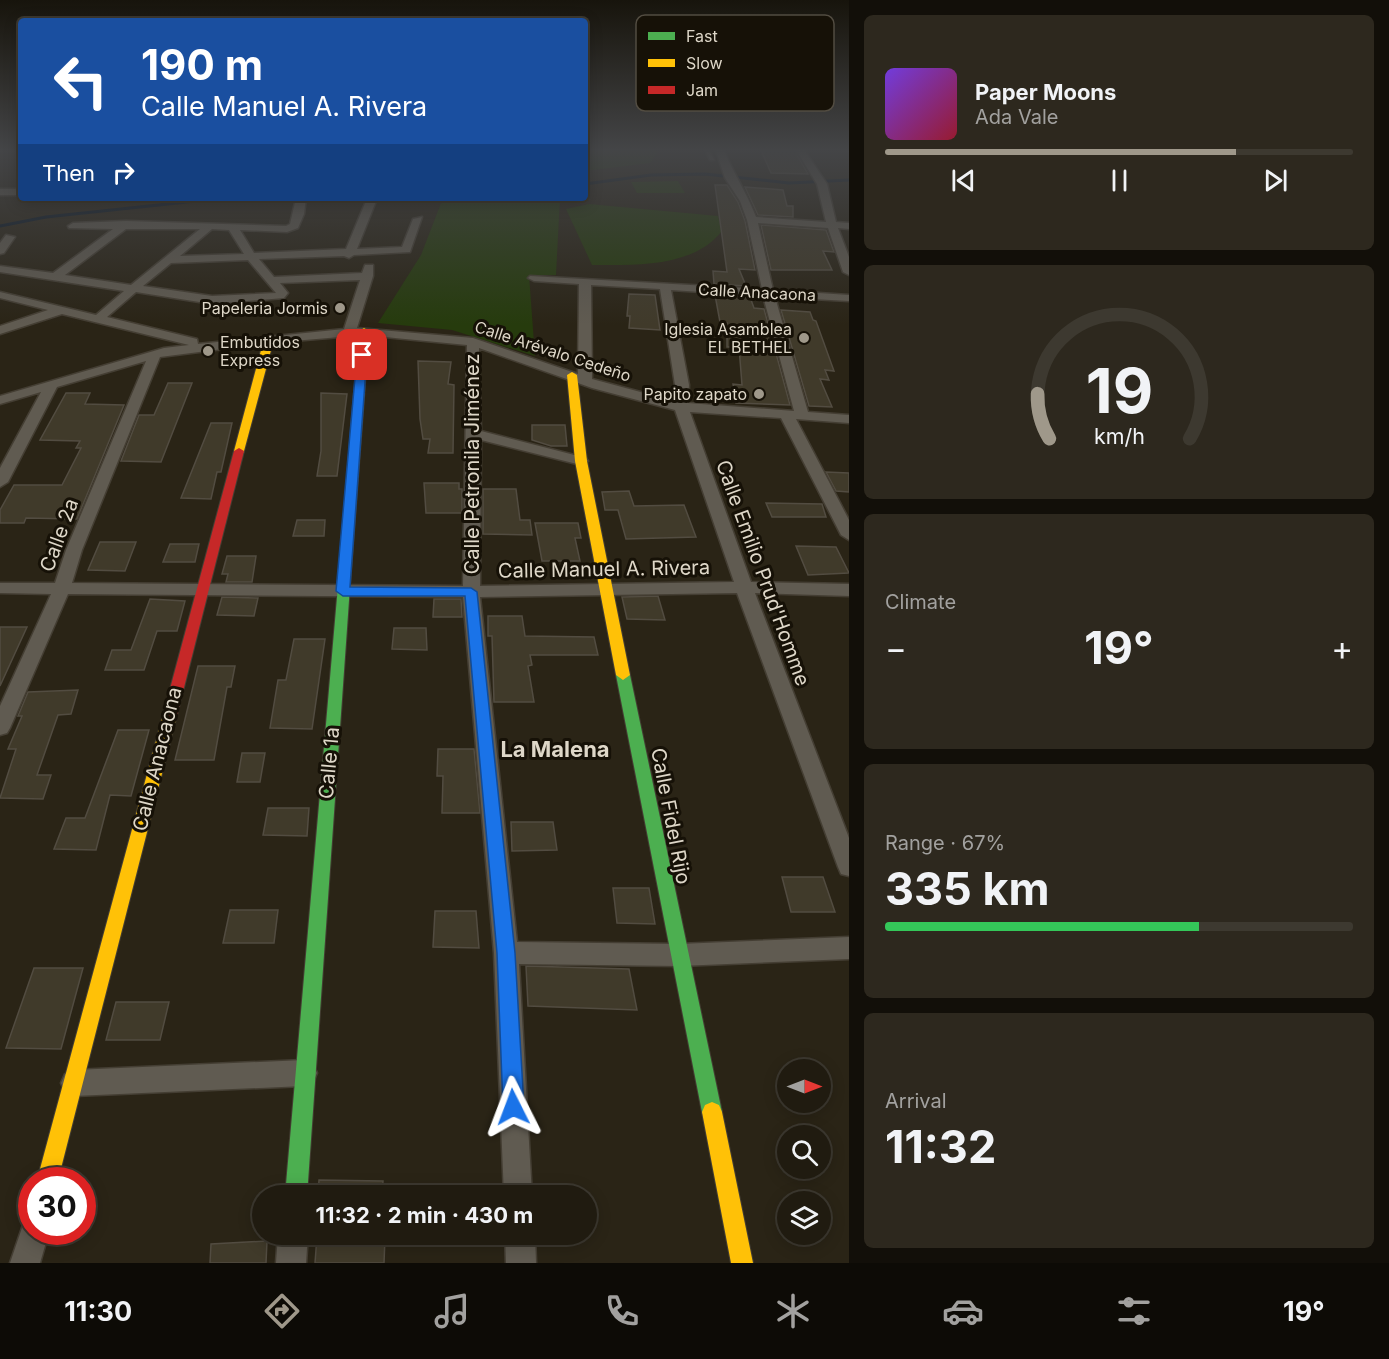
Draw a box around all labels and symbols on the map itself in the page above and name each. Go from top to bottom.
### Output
legend [636,15,834,111]
text: Fast [686,26,718,46]
text: Slow [686,53,723,73]
text: Jam [686,80,718,100]
street label: Calle Anacaona [698,279,816,305]
place label: Papeleria Jormis [202,298,328,318]
marker: Papeleria Jormis [333,301,347,315]
street label: Calle Arévalo Cedeño [472,316,634,386]
place label: Iglesia Asamblea EL BETHEL [664,319,792,357]
pin [336,329,387,380]
marker: Iglesia Asamblea EL BETHEL [797,331,811,345]
place label: Embutidos Express [220,332,300,370]
marker: Embutidos Express [201,344,215,358]
street label: Calle Petronila Jiménez [460,354,484,574]
place label: Papito zapato [644,384,747,404]
marker: Papito zapato [752,387,766,401]
street label: Calle Emilio Prud'Homme [711,457,815,689]
street label: Calle 2a [35,495,83,575]
street label: Calle Manuel A. Rivera [498,555,710,583]
street label: Calle Anacaona [128,685,186,833]
street label: Calle 1a [314,726,344,800]
district label: La Malena [500,736,610,762]
street label: Calle Fidel Rijo [646,746,696,886]
north arrow [777,1059,831,1113]
position arrow [481,1075,545,1139]
speed limit sign: 30 [18,1167,96,1245]

